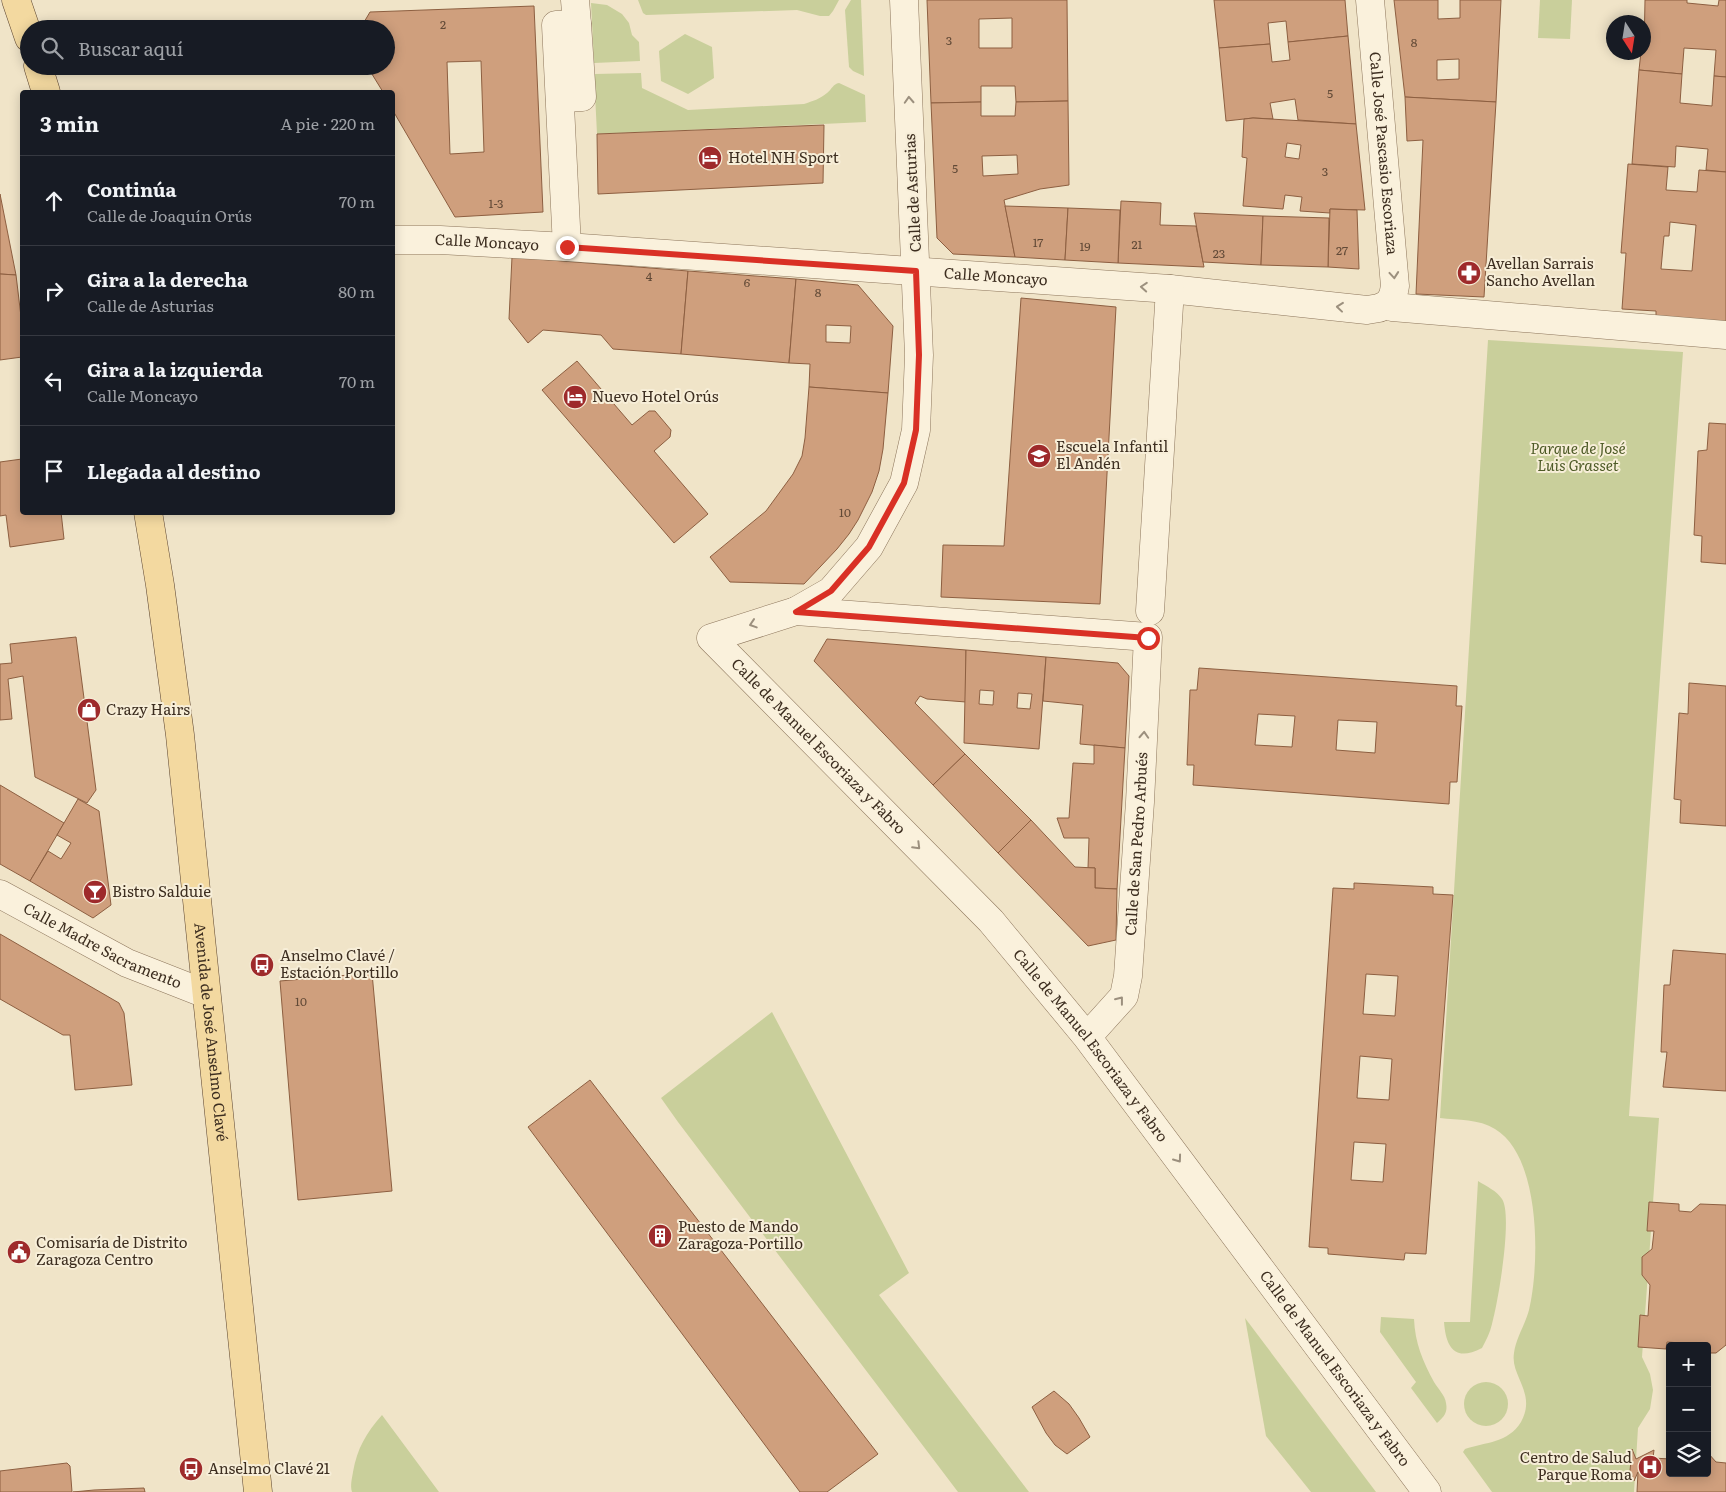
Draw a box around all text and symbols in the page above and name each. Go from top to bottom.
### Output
house number: 2 [440,15,446,33]
north arrow [1606,15,1651,60]
search box [20,20,395,75]
house number: 3 [946,31,952,49]
house number: 8 [1411,33,1418,51]
icon: search [38,34,66,62]
text: Buscar aquí [78,34,183,62]
street label: Calle José Pascasio Escoriaza [1365,51,1405,257]
house number: 5 [1327,84,1333,102]
one-way arrow [903,96,914,104]
text: 3 min [40,107,99,138]
text: A pie · 220 m [281,111,375,135]
street label: Calle de Asturias [897,133,926,253]
hotel icon: Hotel NH Sport [697,145,723,171]
place label: Hotel NH Sport [728,145,839,168]
house number: 5 [952,159,958,177]
house number: 3 [1322,162,1328,180]
text: Continúa [87,175,177,203]
icon: ahead [40,187,68,215]
text: 70 m [339,189,375,213]
house number: 1-3 [489,194,503,212]
text: Calle de Joaquín Orús [87,203,252,227]
street label: Calle Moncayo [434,227,540,255]
house number: 17 [1033,233,1043,251]
house number: 21 [1132,235,1143,253]
route end [556,236,579,259]
house number: 19 [1079,237,1091,255]
house number: 27 [1336,241,1348,259]
house number: 23 [1213,244,1225,262]
place label: Avellan Sarrais Sancho Avellan [1486,251,1595,291]
street label: Calle Moncayo [943,260,1049,290]
pharmacy icon: Avellan Sarrais Sancho Avellan [1456,260,1482,286]
text: Gira a la derecha [87,265,248,293]
house number: 4 [646,267,653,285]
one-way arrow [1388,271,1399,279]
house number: 6 [744,273,751,291]
icon: right [40,277,68,305]
text: 80 m [338,279,375,303]
one-way arrow [1139,281,1147,292]
house number: 8 [815,283,822,301]
text: Calle de Asturias [87,293,214,317]
one-way arrow [1336,302,1344,313]
text: Gira a la izquierda [87,355,263,383]
icon: left [40,367,68,395]
text: 70 m [339,369,375,393]
text: Calle Moncayo [87,383,198,407]
hotel icon: Nuevo Hotel Orús [562,384,588,410]
place label: Nuevo Hotel Orús [592,384,719,407]
place label: Escuela Infantil El Andén [1056,434,1168,474]
park label: Parque de José Luis Grasset [1530,436,1626,476]
school or university icon: Escuela Infantil El Andén [1026,443,1052,469]
icon: arrive [40,457,68,485]
text: Llegada al destino [87,457,261,485]
house number: 10 [839,503,851,521]
one-way arrow [749,618,757,628]
route start [1137,627,1160,650]
street label: Calle de Manuel Escoriaza y Fabro [727,652,912,839]
shop icon: Crazy Hairs [76,697,102,723]
place label: Crazy Hairs [106,697,190,720]
one-way arrow [1138,731,1149,739]
street label: Calle de San Pedro Arbués [1118,751,1152,936]
one-way arrow [911,841,920,850]
bar icon: Bistro Salduie [82,879,108,905]
place label: Bistro Salduie [112,879,211,902]
street label: Calle Madre Sacramento [20,896,186,993]
street label: Avenida de José Anselmo Clavé [189,921,235,1143]
place label: Anselmo Clavé / Estación Portillo [280,943,399,983]
street label: Calle de Manuel Escoriaza y Fabro [1008,943,1175,1146]
bus stop icon: Anselmo Clavé / Estación Portillo [249,952,275,978]
house number: 10 [295,992,307,1010]
one-way arrow [1114,997,1122,1006]
one-way arrow [1172,1153,1181,1163]
place label: Puesto de Mando Zaragoza-Portillo [678,1214,803,1254]
building icon: Puesto de Mando Zaragoza-Portillo [647,1223,673,1249]
place label: Comisaría de Distrito Zaragoza Centro [36,1230,188,1270]
public building icon: Comisaría de Distrito Zaragoza Centro [6,1239,32,1265]
street label: Calle de Manuel Escoriaza y Fabro [1255,1265,1417,1471]
map controls [1666,1342,1711,1477]
button: + [1666,1342,1711,1387]
button: − [1666,1387,1711,1432]
button: layers [1666,1432,1711,1477]
place label: Centro de Salud Parque Roma [1520,1445,1633,1485]
hospital icon: Centro de Salud Parque Roma [1637,1454,1663,1480]
bus stop icon: Anselmo Clavé 21 [178,1456,204,1482]
place label: Anselmo Clavé 21 [208,1456,330,1479]

